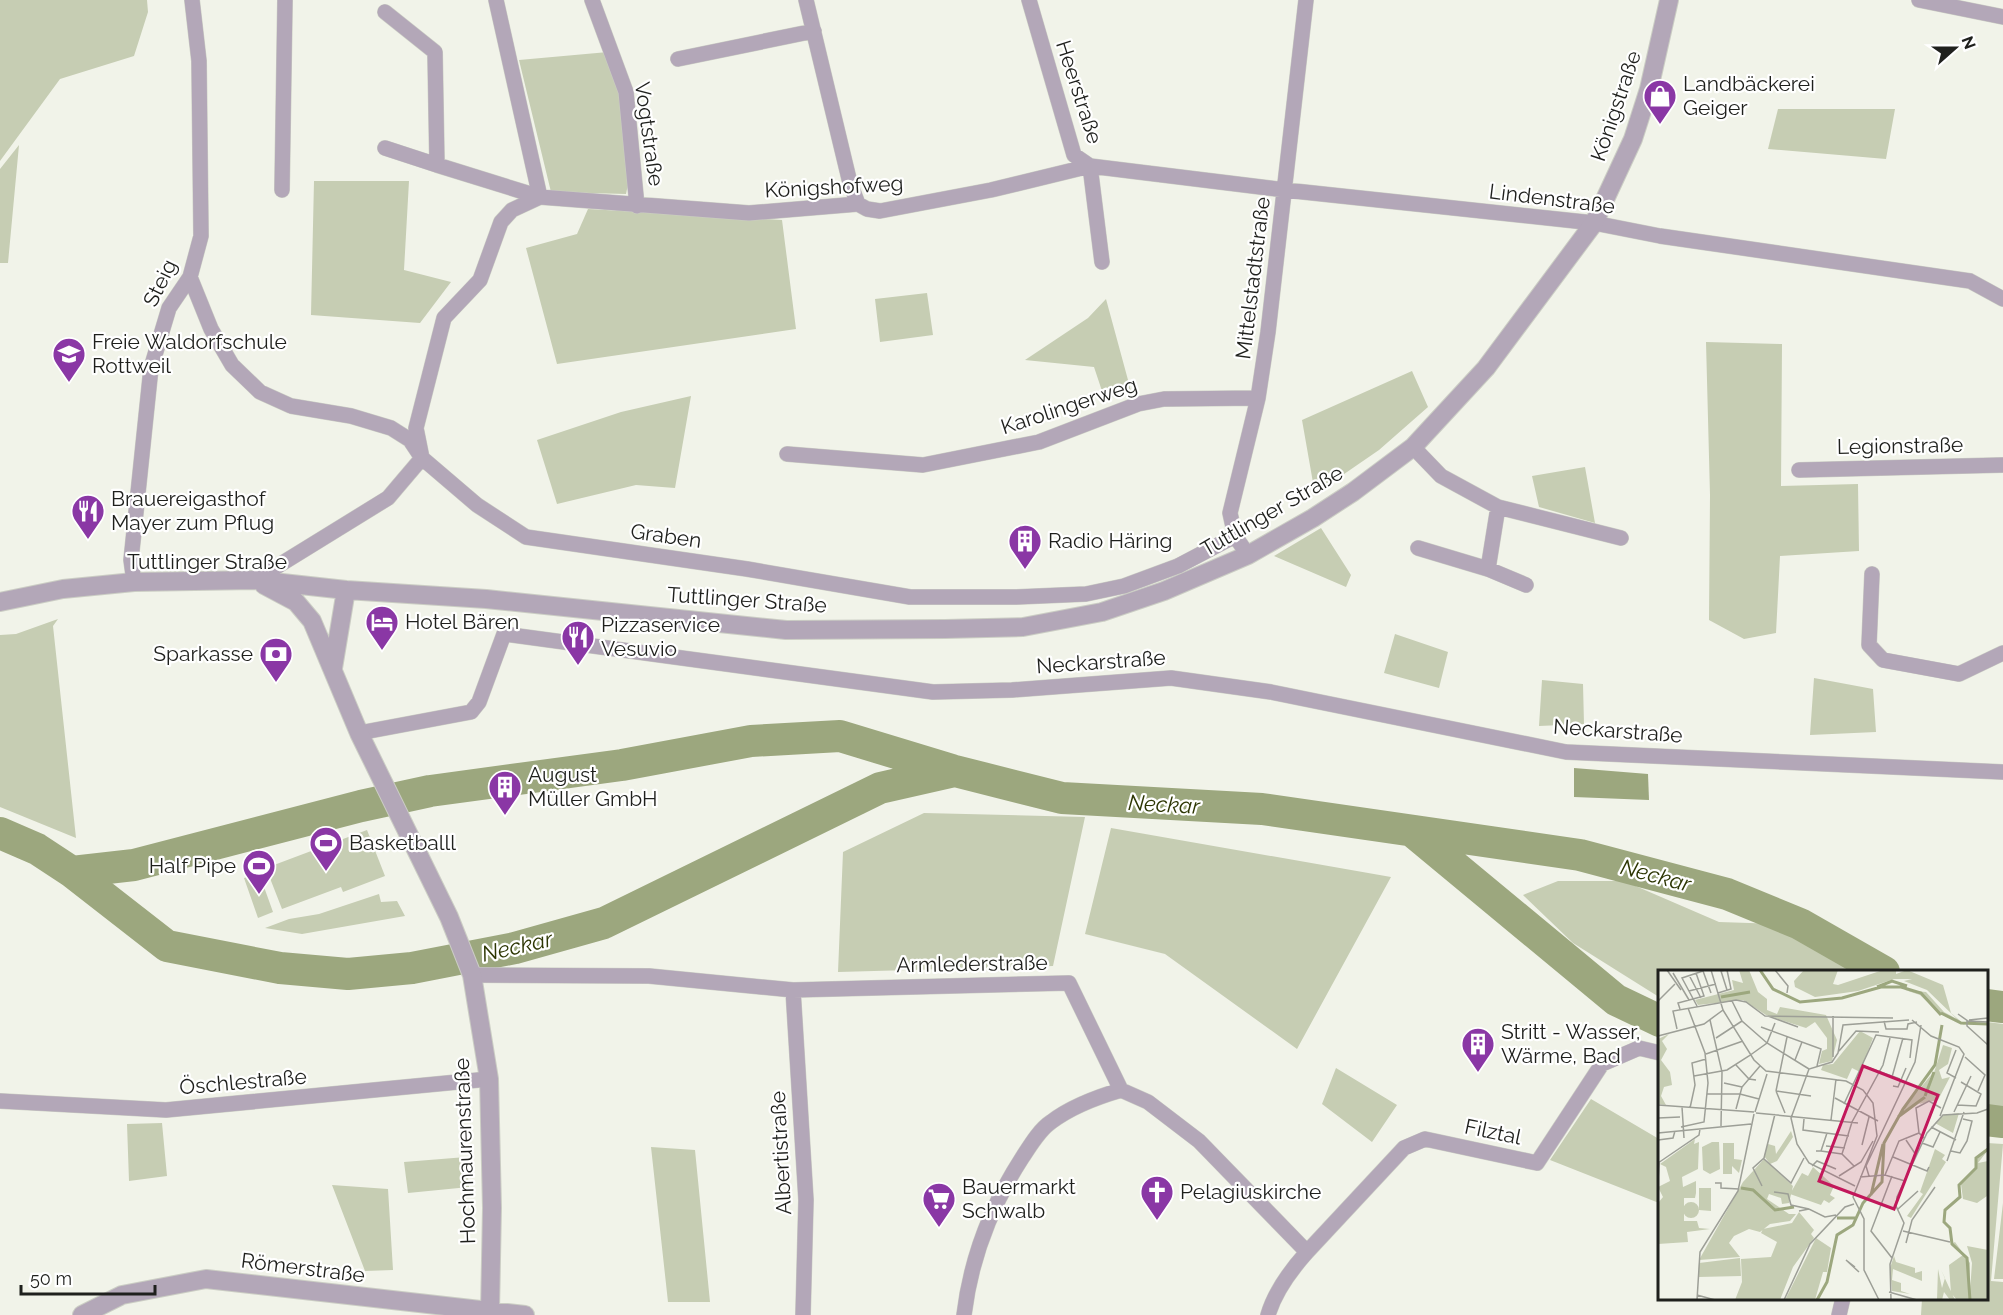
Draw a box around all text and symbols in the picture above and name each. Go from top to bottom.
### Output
north arrow [1925,18,1985,78]
text: N [1957,34,1980,52]
street label: Heerstraße [1051,37,1108,147]
street label: Königstraße [1585,47,1646,164]
place label: Landbäckerei Geiger [1683,71,1815,120]
shop icon: Landbäckerei Geiger [1642,78,1678,125]
street label: Vogtstraße [630,80,669,188]
street label: Königshofweg [764,170,904,203]
street label: Lindenstraße [1488,178,1616,219]
street label: Mittelstadtstraße [1230,195,1275,361]
street label: Steig [138,255,182,310]
place label: Freie Waldorfschule Rottweil [92,329,287,378]
school or university icon: Freie Waldorfschule Rottweil [51,336,87,383]
street label: Karolingerweg [998,372,1140,439]
street label: Legionstraße [1837,432,1963,459]
street label: Tuttlinger Straße [1196,460,1347,561]
place label: Brauereigasthof Mayer zum Pflug [111,486,274,535]
restaurant icon: Brauereigasthof Mayer zum Pflug [70,493,106,540]
street label: Graben [629,518,703,553]
building icon: Radio Häring [1007,523,1043,570]
place label: Radio Häring [1048,528,1173,553]
street label: Tuttlinger Straße [127,549,287,574]
street label: Tuttlinger Straße [666,581,828,618]
hotel icon: Hotel Bären [364,604,400,651]
place label: Hotel Bären [405,609,519,634]
place label: Pizzaservice Vesuvio [601,612,720,661]
restaurant icon: Pizzaservice Vesuvio [560,619,596,666]
bank icon: Sparkasse [258,636,294,683]
place label: Sparkasse [153,641,253,666]
street label: Neckarstraße [1035,645,1167,678]
street label: Neckarstraße [1552,714,1684,747]
place label: August Müller GmbH [528,762,658,811]
building icon: August Müller GmbH [487,769,523,816]
water label: Neckar [1127,789,1202,819]
sports icon: Basketballl [308,825,344,872]
place label: Basketballl [349,830,456,855]
sports icon: Half Pipe [241,848,277,895]
place label: Half Pipe [149,853,236,878]
water label: Neckar [1618,853,1695,897]
water label: Neckar [479,925,556,967]
street label: Armlederstraße [896,950,1048,977]
inset map [1658,970,1988,1300]
place label: Stritt - Wasser, Wärme, Bad [1501,1019,1640,1068]
building icon: Stritt - Wasser, Wärme, Bad [1460,1026,1496,1073]
street label: Hochmaurenstraße [449,1058,480,1245]
street label: Öschlestraße [178,1063,308,1100]
street label: Albertistraße [765,1090,796,1216]
street label: Filztal [1463,1113,1524,1150]
place label: Bauermarkt Schwalb [962,1174,1076,1223]
church icon: Pelagiuskirche [1139,1174,1175,1221]
place label: Pelagiuskirche [1180,1179,1321,1204]
supermarket icon: Bauermarkt Schwalb [921,1181,957,1228]
street label: Römerstraße [240,1247,366,1288]
scale bar [21,1258,154,1296]
text: 50 m [30,1268,72,1289]

